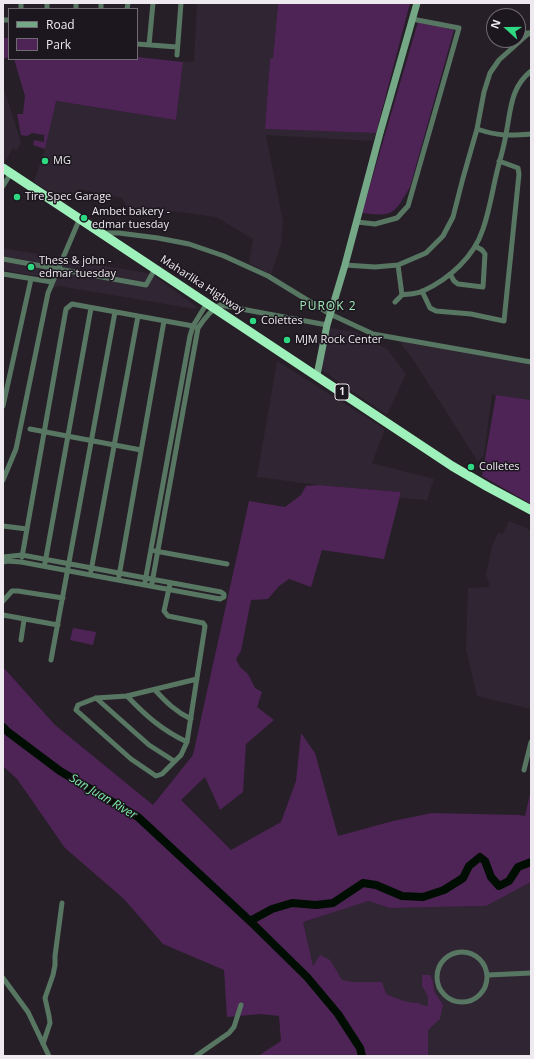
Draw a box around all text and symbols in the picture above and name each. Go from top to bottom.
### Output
legend [8,8,138,60]
north arrow [486,8,526,48]
text: Road [46,16,75,33]
text: N [487,17,504,31]
text: Park [46,36,71,53]
place label: MG [53,154,71,168]
marker: MG [40,156,50,166]
place label: Tire Spec Garage [25,190,111,204]
marker: Tire Spec Garage [12,192,22,202]
place label: Ambet bakery - edmar tuesday [92,205,170,231]
marker: Ambet bakery - edmar tuesday [79,213,89,223]
street label: Maharlika Highway [158,253,246,317]
place label: Thess & john - edmar tuesday [39,254,116,280]
marker: Thess & john - edmar tuesday [26,262,36,272]
district label: PUROK 2 [299,300,357,314]
place label: Colettes [261,314,303,328]
marker: Colettes [248,316,258,326]
place label: MJM Rock Center [295,333,382,347]
marker: MJM Rock Center [282,335,292,345]
road number: 1 [335,384,349,400]
place label: Colletes [479,460,520,474]
marker: Colletes [466,462,476,472]
water label: San Juan River [67,771,139,823]

